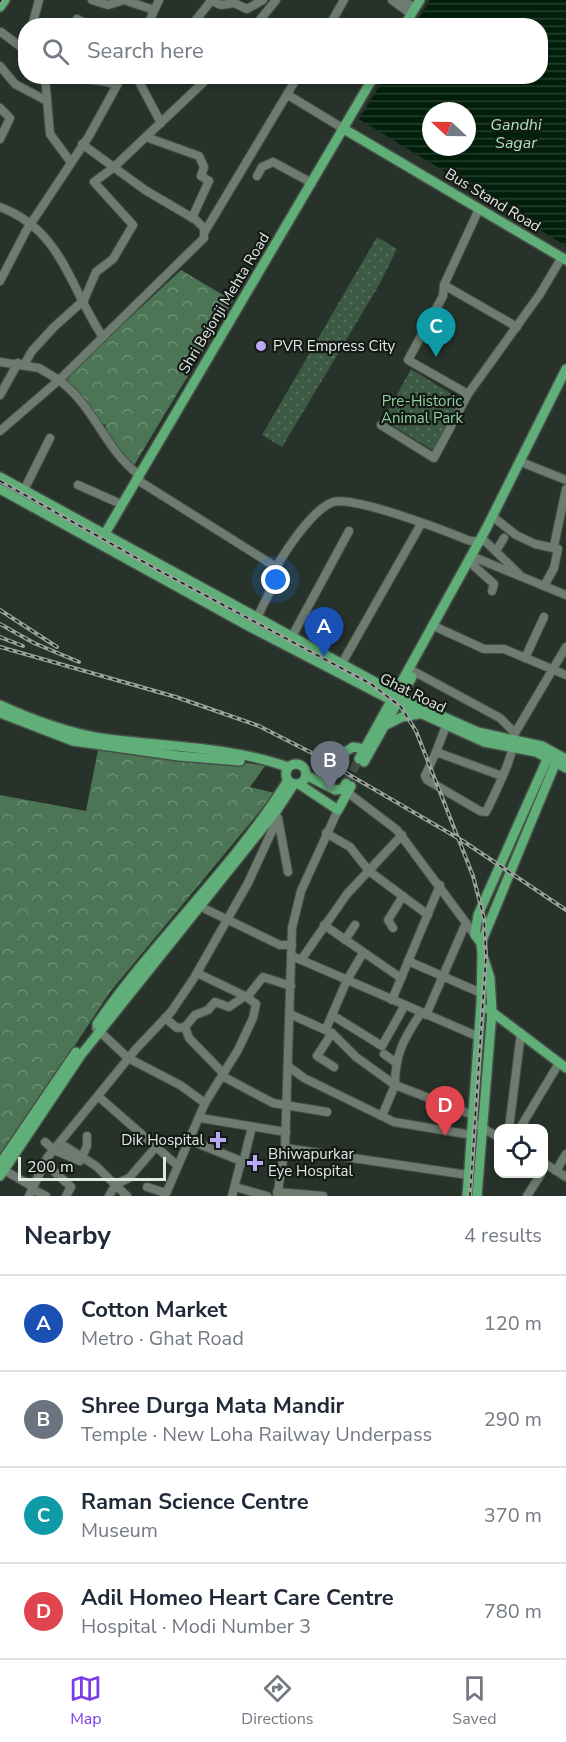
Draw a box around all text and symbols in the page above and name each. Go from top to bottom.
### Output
search box [18,18,548,84]
icon: search [39,35,72,68]
text: Search here [87,36,204,66]
north arrow [422,102,476,156]
water label: Gandhi Sagar [490,114,542,154]
street label: Bus Stand Road [442,164,544,236]
street label: Shri Bejonji Mehta Road [174,229,274,377]
pin: C [416,308,456,357]
place label: PVR Empress City [273,336,396,356]
marker: PVR Empress City [254,339,268,353]
park label: Pre-Historic Animal Park [381,391,463,428]
your location [261,565,290,594]
pin: A [304,608,344,657]
street label: Ghat Road [377,668,449,718]
pin: B [310,742,350,791]
pin: D [426,1086,464,1136]
map controls [494,1124,548,1178]
button: locate [494,1124,548,1178]
place label: Dik Hospital [121,1130,205,1150]
marker: Dik Hospital [209,1131,227,1149]
place label: Bhiwapurkar Eye Hospital [268,1144,354,1181]
scale bar [18,1154,166,1182]
marker: Bhiwapurkar Eye Hospital [246,1154,264,1172]
text: 200 m [27,1156,74,1178]
text: Nearby [24,1218,111,1253]
text: 4 results [464,1222,542,1249]
text: Cotton Market [81,1295,227,1325]
text: A [36,1310,51,1337]
text: 120 m [484,1310,542,1337]
text: Metro · Ghat Road [81,1325,244,1352]
text: Shree Durga Mata Mandir [81,1391,344,1421]
text: B [37,1406,50,1433]
text: 290 m [484,1406,542,1433]
text: Temple · New Loha Railway Underpass [81,1421,432,1448]
text: Raman Science Centre [81,1487,309,1517]
text: C [37,1502,50,1529]
text: 370 m [484,1502,542,1529]
text: Museum [81,1517,158,1544]
text: Adil Homeo Heart Care Centre [81,1583,394,1613]
text: D [36,1598,51,1625]
text: 780 m [484,1598,542,1625]
text: Hospital · Modi Number 3 [81,1613,311,1640]
tab: Map [69,1672,102,1730]
tab: Directions [241,1672,313,1730]
tab: Saved [452,1672,497,1730]

